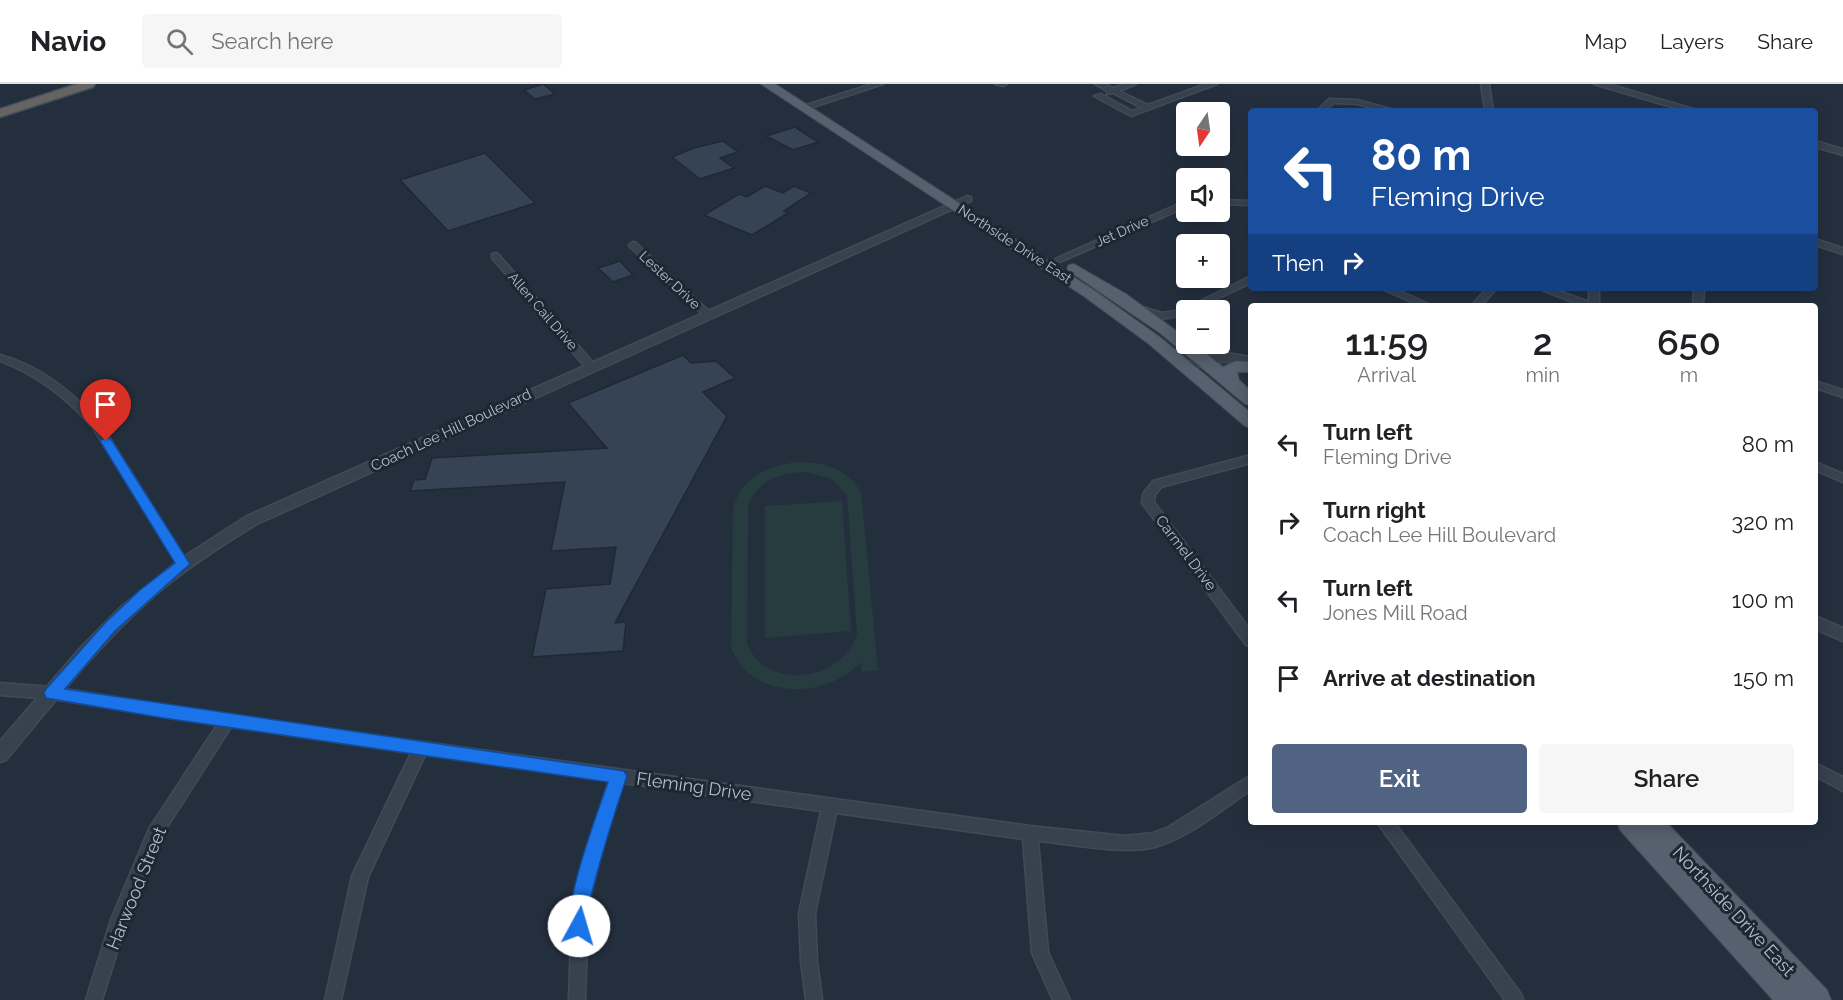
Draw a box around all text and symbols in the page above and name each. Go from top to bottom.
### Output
search box [142,14,562,68]
text: Navio [30,25,106,58]
icon: search [163,25,196,58]
text: Search here [211,28,333,54]
text: Map [1584,29,1627,54]
text: Layers [1660,29,1724,54]
text: Share [1757,29,1813,54]
north arrow [1176,102,1230,156]
map controls [1176,102,1230,354]
text: 80 m [1371,131,1471,180]
icon: left [1272,132,1350,210]
button: sound [1176,168,1230,222]
text: Fleming Drive [1371,181,1545,212]
street label: Northside Drive East [955,201,1075,287]
street label: Jet Drive [1093,212,1151,250]
button: + [1176,234,1230,288]
icon: right [1336,246,1369,279]
street label: Lester Drive [636,248,704,312]
text: Then [1272,250,1324,276]
street label: Allen Cail Drive [505,269,581,353]
button: − [1176,300,1230,354]
text: 11:59 [1345,321,1428,363]
text: 2 [1533,321,1552,363]
text: 650 [1657,321,1721,363]
text: Arrival [1357,363,1416,387]
text: min [1525,363,1560,387]
text: m [1680,363,1698,387]
pin [80,379,131,441]
street label: Coach Lee Hill Boulevard [368,385,534,475]
icon: arrive [89,388,122,421]
text: Turn left [1323,419,1413,445]
icon: left [1272,428,1305,461]
text: 80 m [1742,431,1794,457]
text: Fleming Drive [1323,445,1452,469]
text: Turn right [1323,497,1426,523]
icon: right [1272,506,1305,539]
text: 320 m [1731,509,1794,535]
street label: Carmel Drive [1152,512,1220,594]
text: Coach Lee Hill Boulevard [1323,523,1556,547]
text: Turn left [1323,575,1413,601]
icon: left [1272,584,1305,617]
text: 100 m [1732,587,1794,613]
text: Jones Mill Road [1323,601,1468,625]
icon: arrive [1272,662,1305,695]
text: Arrive at destination [1323,665,1536,691]
text: 150 m [1733,665,1794,691]
button: Exit [1272,744,1527,813]
button: Share [1539,744,1794,813]
street label: Fleming Drive [635,768,753,805]
street label: Harwood Street [102,823,170,953]
street label: Northside Drive East [1669,842,1799,980]
position arrow [547,894,611,958]

